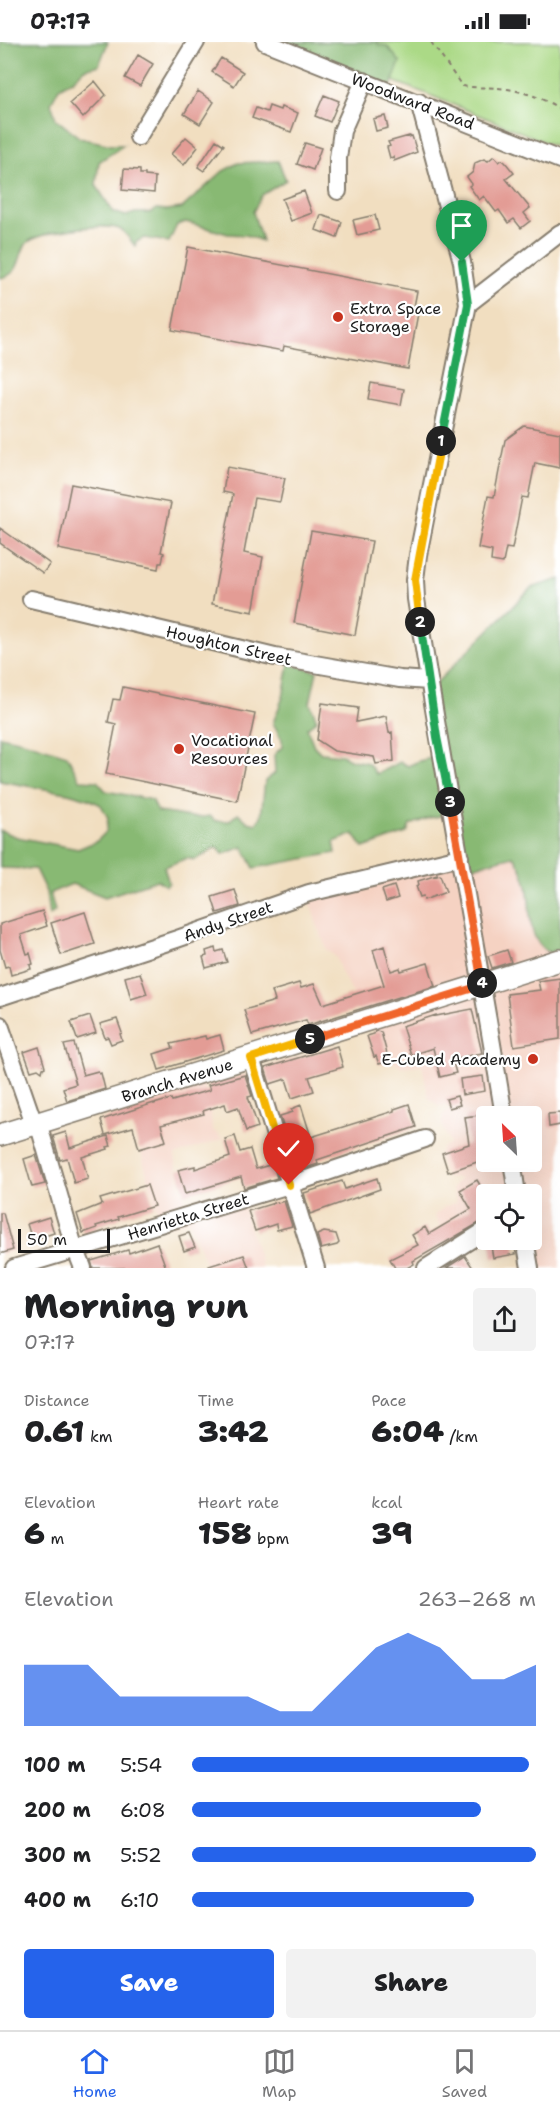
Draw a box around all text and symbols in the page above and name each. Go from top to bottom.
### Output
text: 07:17 [30,7,91,36]
street label: Woodward Road [348,68,477,135]
pin [436,200,487,262]
icon: arrive [445,209,478,242]
place label: Extra Space Storage [350,298,441,337]
marker: Extra Space Storage [331,310,345,324]
pin: 1 [426,426,456,456]
text: 1 [437,430,445,451]
pin: 2 [405,607,435,637]
text: 2 [414,611,426,632]
street label: Houghton Street [164,621,294,670]
place label: Vocational Resources [191,730,273,769]
marker: Vocational Resources [172,742,186,756]
pin: 3 [435,787,465,817]
text: 3 [444,791,456,812]
street label: Andy Street [181,896,276,947]
pin: 4 [467,968,497,998]
text: 4 [476,972,488,993]
pin: 5 [295,1024,325,1054]
text: 5 [305,1028,315,1049]
place label: E-Cubed Academy [381,1049,521,1070]
marker: E-Cubed Academy [526,1052,540,1066]
street label: Branch Avenue [119,1054,235,1107]
north arrow [476,1106,542,1172]
map controls [476,1106,542,1250]
pin [263,1123,314,1185]
icon: check [272,1132,305,1165]
button: locate [476,1184,542,1250]
street label: Henrietta Street [125,1188,251,1245]
scale bar [18,1226,110,1254]
text: 50 m [27,1229,67,1250]
text: Morning run [24,1284,248,1329]
button: share [473,1288,536,1351]
text: 07:17 [24,1329,76,1355]
text: Distance [24,1390,90,1411]
text: Time [198,1390,234,1411]
text: Pace [371,1390,407,1411]
text: 0.61 [24,1411,84,1452]
text: 3:42 [198,1411,269,1452]
text: 6:04 [371,1411,444,1452]
text: km [84,1426,113,1447]
text: /km [444,1426,478,1447]
text: Elevation [24,1492,96,1513]
text: Heart rate [198,1492,279,1513]
text: kcal [371,1492,402,1513]
text: 6 [24,1513,45,1554]
text: 158 [198,1513,252,1554]
text: 39 [371,1513,413,1554]
text: m [45,1528,64,1549]
text: bpm [252,1528,289,1549]
text: Elevation [24,1586,114,1612]
text: 263–268 m [418,1586,536,1612]
text: 100 m [24,1752,86,1778]
text: 5:54 [120,1752,162,1778]
text: 200 m [24,1797,91,1823]
text: 6:08 [120,1797,166,1823]
text: 300 m [24,1842,91,1868]
text: 5:52 [120,1842,162,1868]
text: 400 m [24,1887,91,1913]
text: 6:10 [120,1887,159,1913]
button: Save [24,1949,274,2018]
button: Share [286,1949,536,2018]
tab: Home [73,2045,117,2102]
tab: Map [262,2045,296,2102]
tab: Saved [442,2045,487,2102]

